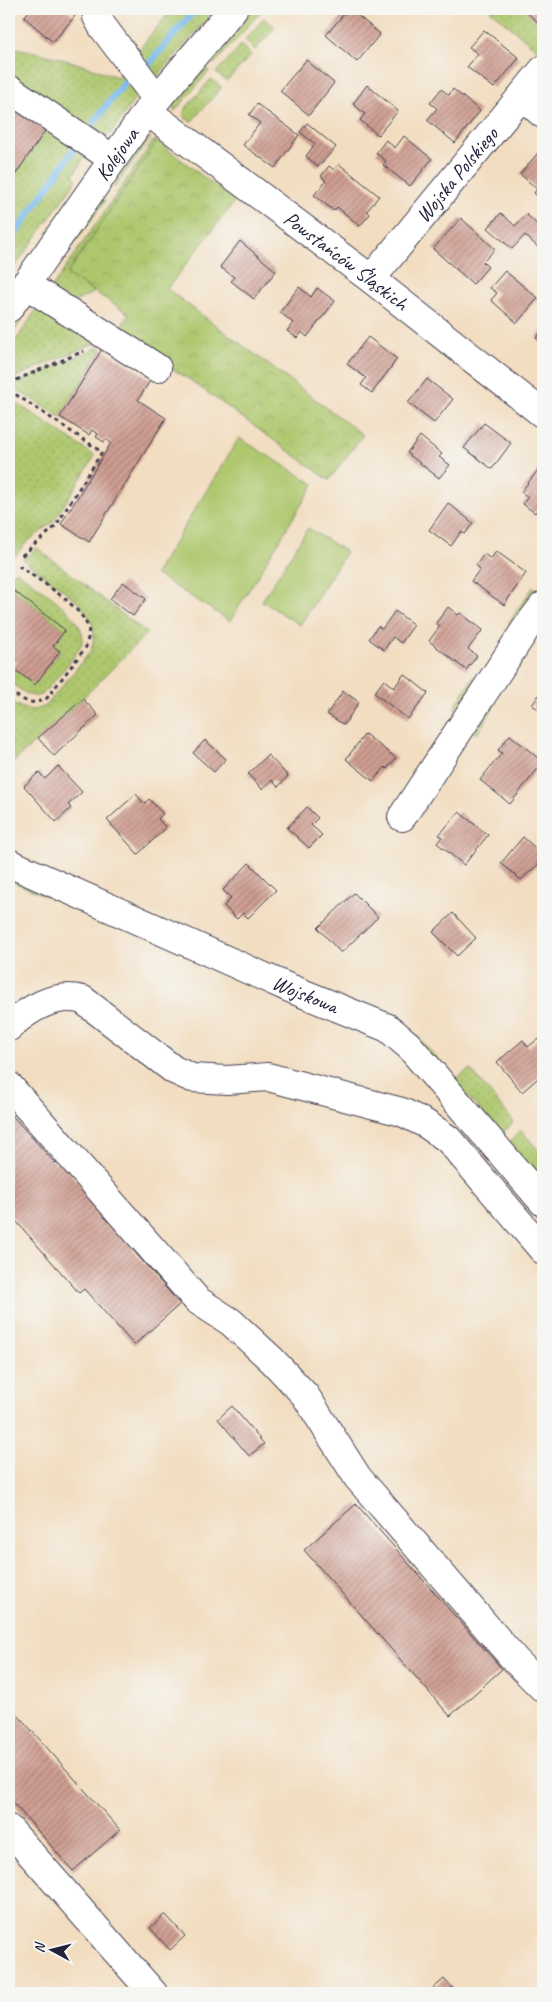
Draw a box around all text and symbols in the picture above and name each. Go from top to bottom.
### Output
street label: Kolejowa [89,121,145,186]
street label: Wojska Polskiego [410,121,505,228]
street label: Powstańców Śląskich [279,205,414,317]
street label: Wojskowa [268,969,344,1020]
north arrow [28,1924,78,1974]
text: N [31,1941,49,1954]

